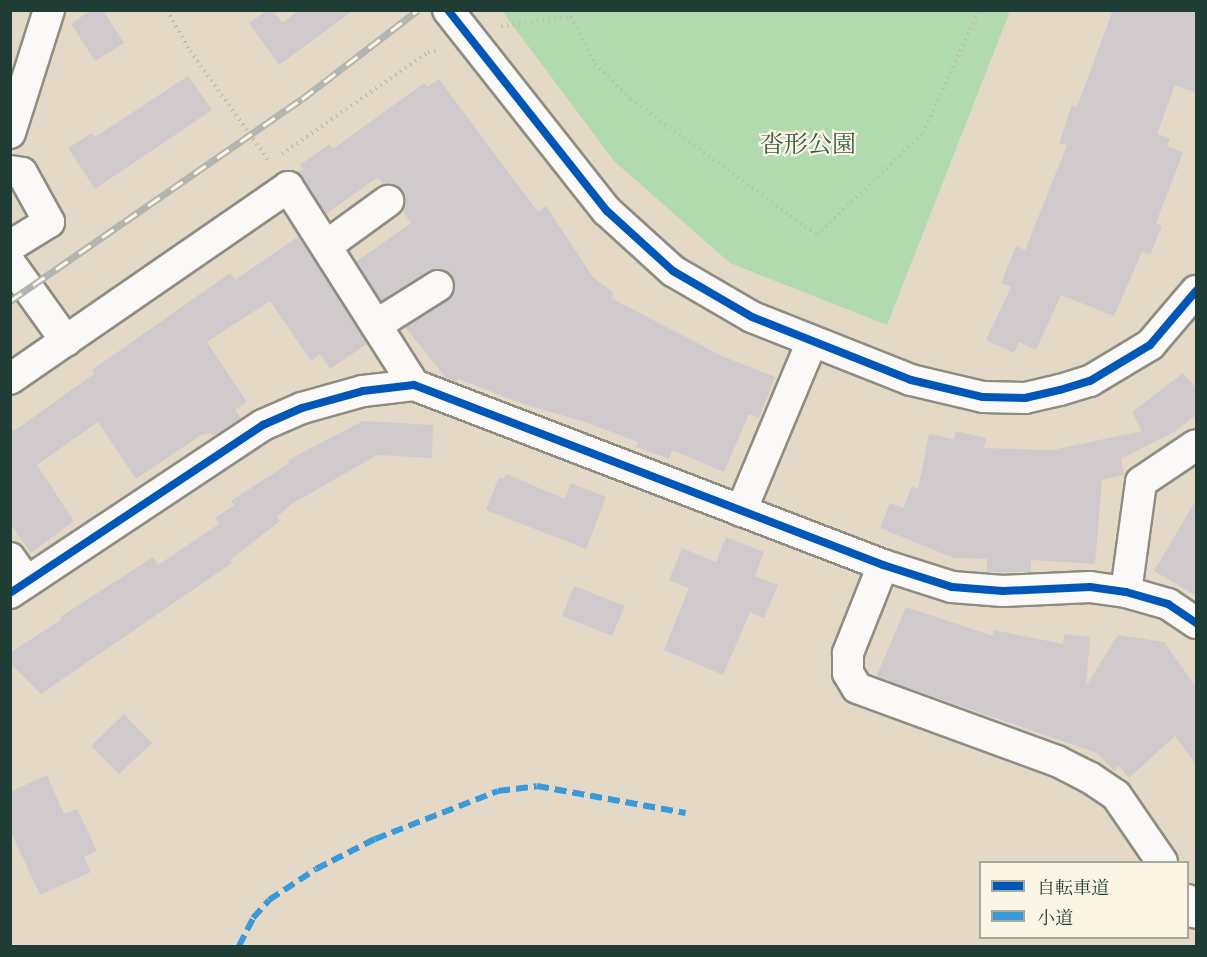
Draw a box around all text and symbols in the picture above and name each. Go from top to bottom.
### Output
park label: 沓形公園 [760,133,856,161]
legend [979,861,1189,939]
text: 自転車道 [1037,880,1109,898]
text: 小道 [1037,910,1073,928]

